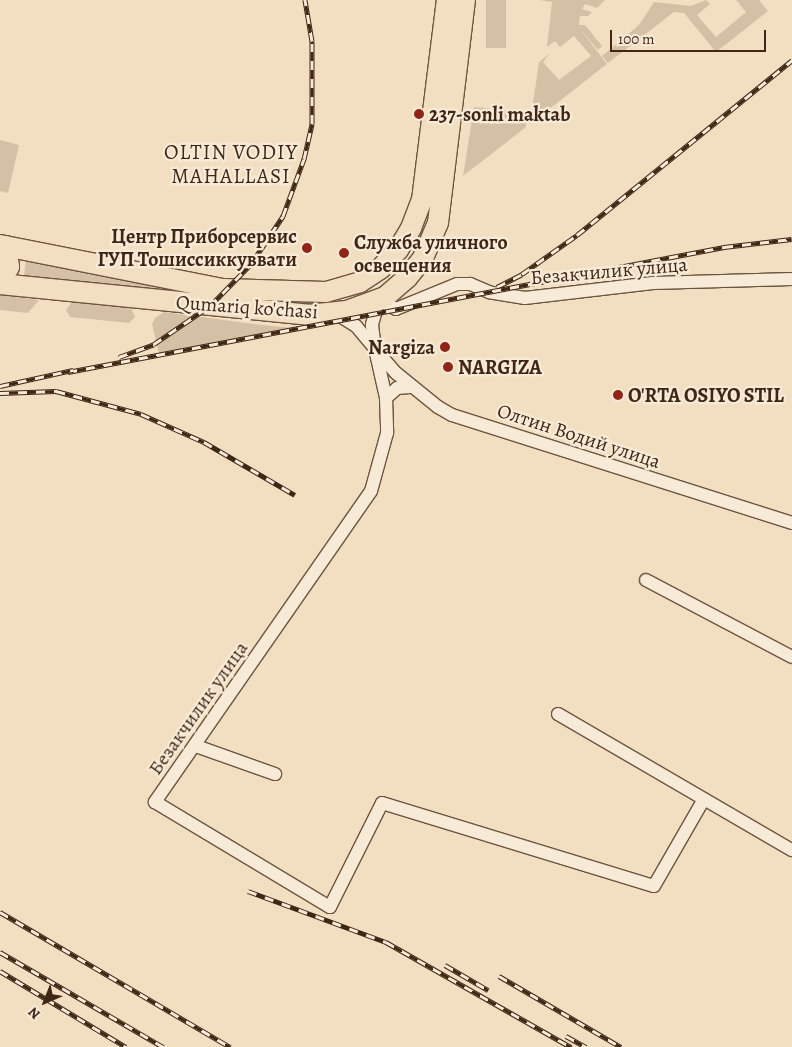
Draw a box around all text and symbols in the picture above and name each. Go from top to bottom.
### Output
scale bar [612,20,768,52]
text: 100 m [618,29,655,49]
place label: 237-sonli maktab [429,102,571,126]
marker: 237-sonli maktab [413,108,425,120]
district label: OLTIN VODIY MAHALLASI [163,139,299,189]
place label: Центр Приборсервис ГУП Тошиссиккуввати [98,225,297,272]
place label: Служба уличного освещения [354,230,508,277]
marker: Центр Приборсервис ГУП Тошиссиккуввати [301,242,313,254]
marker: Служба уличного освещения [338,247,350,259]
street label: Безакчилик улица [529,252,689,290]
street label: Qumariq ko'chasi [175,290,319,324]
place label: Nargiza [368,335,435,359]
marker: Nargiza [439,341,451,353]
place label: NARGIZA [458,355,542,379]
marker: NARGIZA [442,361,454,373]
place label: O'RTA OSIYO STIL [628,383,784,407]
marker: O'RTA OSIYO STIL [612,389,624,401]
street label: Олтин Водий улица [494,398,664,474]
street label: Безакчилик улица [143,637,253,779]
north arrow [20,977,70,1027]
text: N [24,1003,45,1024]

